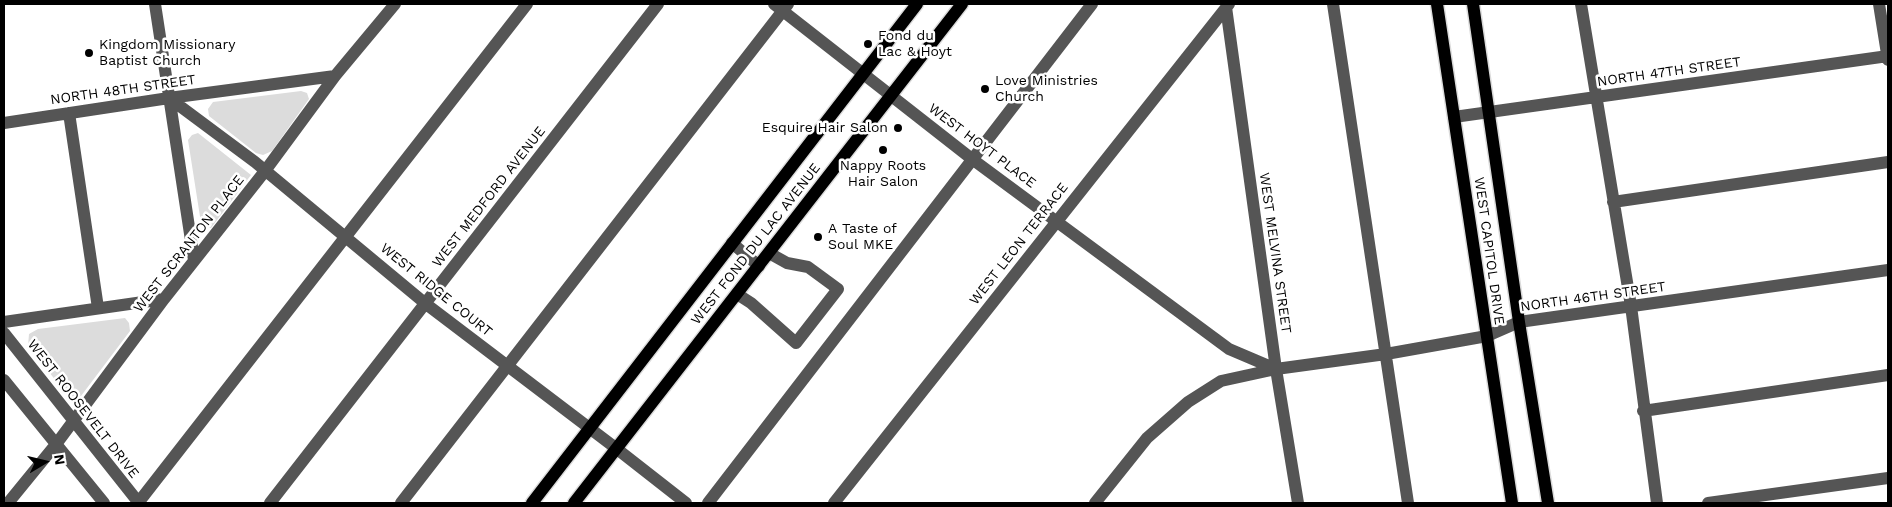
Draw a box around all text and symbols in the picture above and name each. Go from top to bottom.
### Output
place label: Fond du Lac & Hoyt [878,28,952,60]
place label: Kingdom Missionary Baptist Church [99,37,235,70]
marker: Fond du Lac & Hoyt [862,38,874,50]
marker: Kingdom Missionary Baptist Church [83,47,95,59]
street label: NORTH 47TH STREET [1596,54,1742,90]
street label: NORTH 48TH STREET [49,71,197,109]
place label: Love Ministries Church [995,73,1098,105]
marker: Love Ministries Church [979,83,991,95]
street label: WEST HOYT PLACE [925,100,1039,192]
place label: Esquire Hair Salon [762,120,888,136]
marker: Esquire Hair Salon [892,122,904,134]
street label: WEST MEDFORD AVENUE [429,123,549,271]
marker: Nappy Roots Hair Salon [877,144,889,156]
place label: Nappy Roots Hair Salon [840,158,926,190]
street label: WEST FOND DU LAC AVENUE [688,160,824,328]
street label: WEST SCRANTON PLACE [130,172,248,316]
street label: WEST MELVINA STREET [1255,172,1295,334]
street label: WEST CAPITOL DRIVE [1470,176,1508,326]
street label: WEST LEON TERRACE [966,180,1072,308]
place label: A Taste of Soul MKE [828,221,897,253]
marker: A Taste of Soul MKE [812,231,824,243]
street label: WEST RIDGE COURT [377,240,495,340]
street label: NORTH 46TH STREET [1519,278,1667,316]
street label: WEST ROOSEVELT DRIVE [24,336,142,482]
north arrow [20,437,70,487]
text: N [51,453,69,466]

